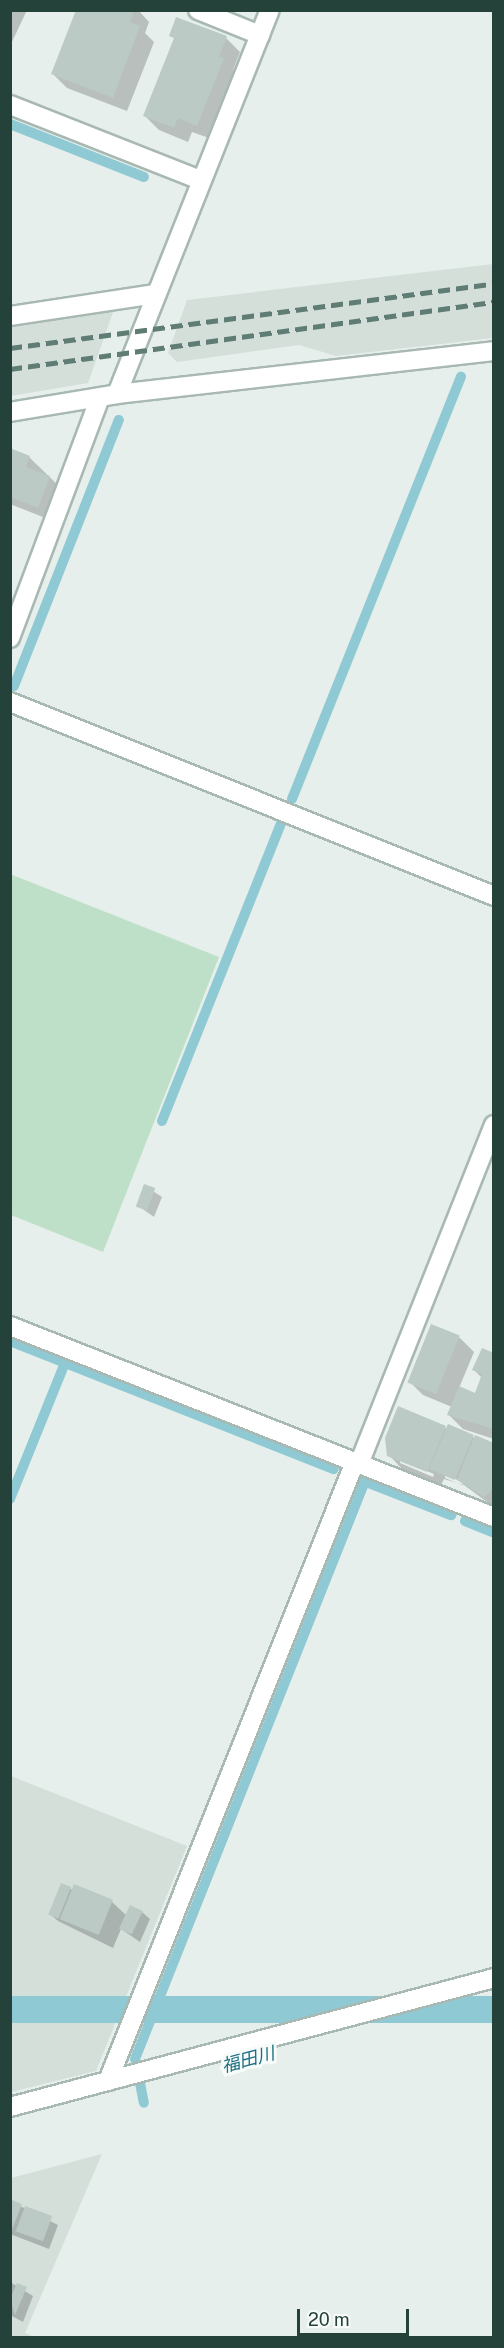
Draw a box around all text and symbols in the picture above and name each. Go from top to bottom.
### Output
water label: 福田川 [219,2043,277,2077]
scale bar [300,2297,412,2335]
text: 20 m [308,2309,350,2330]

